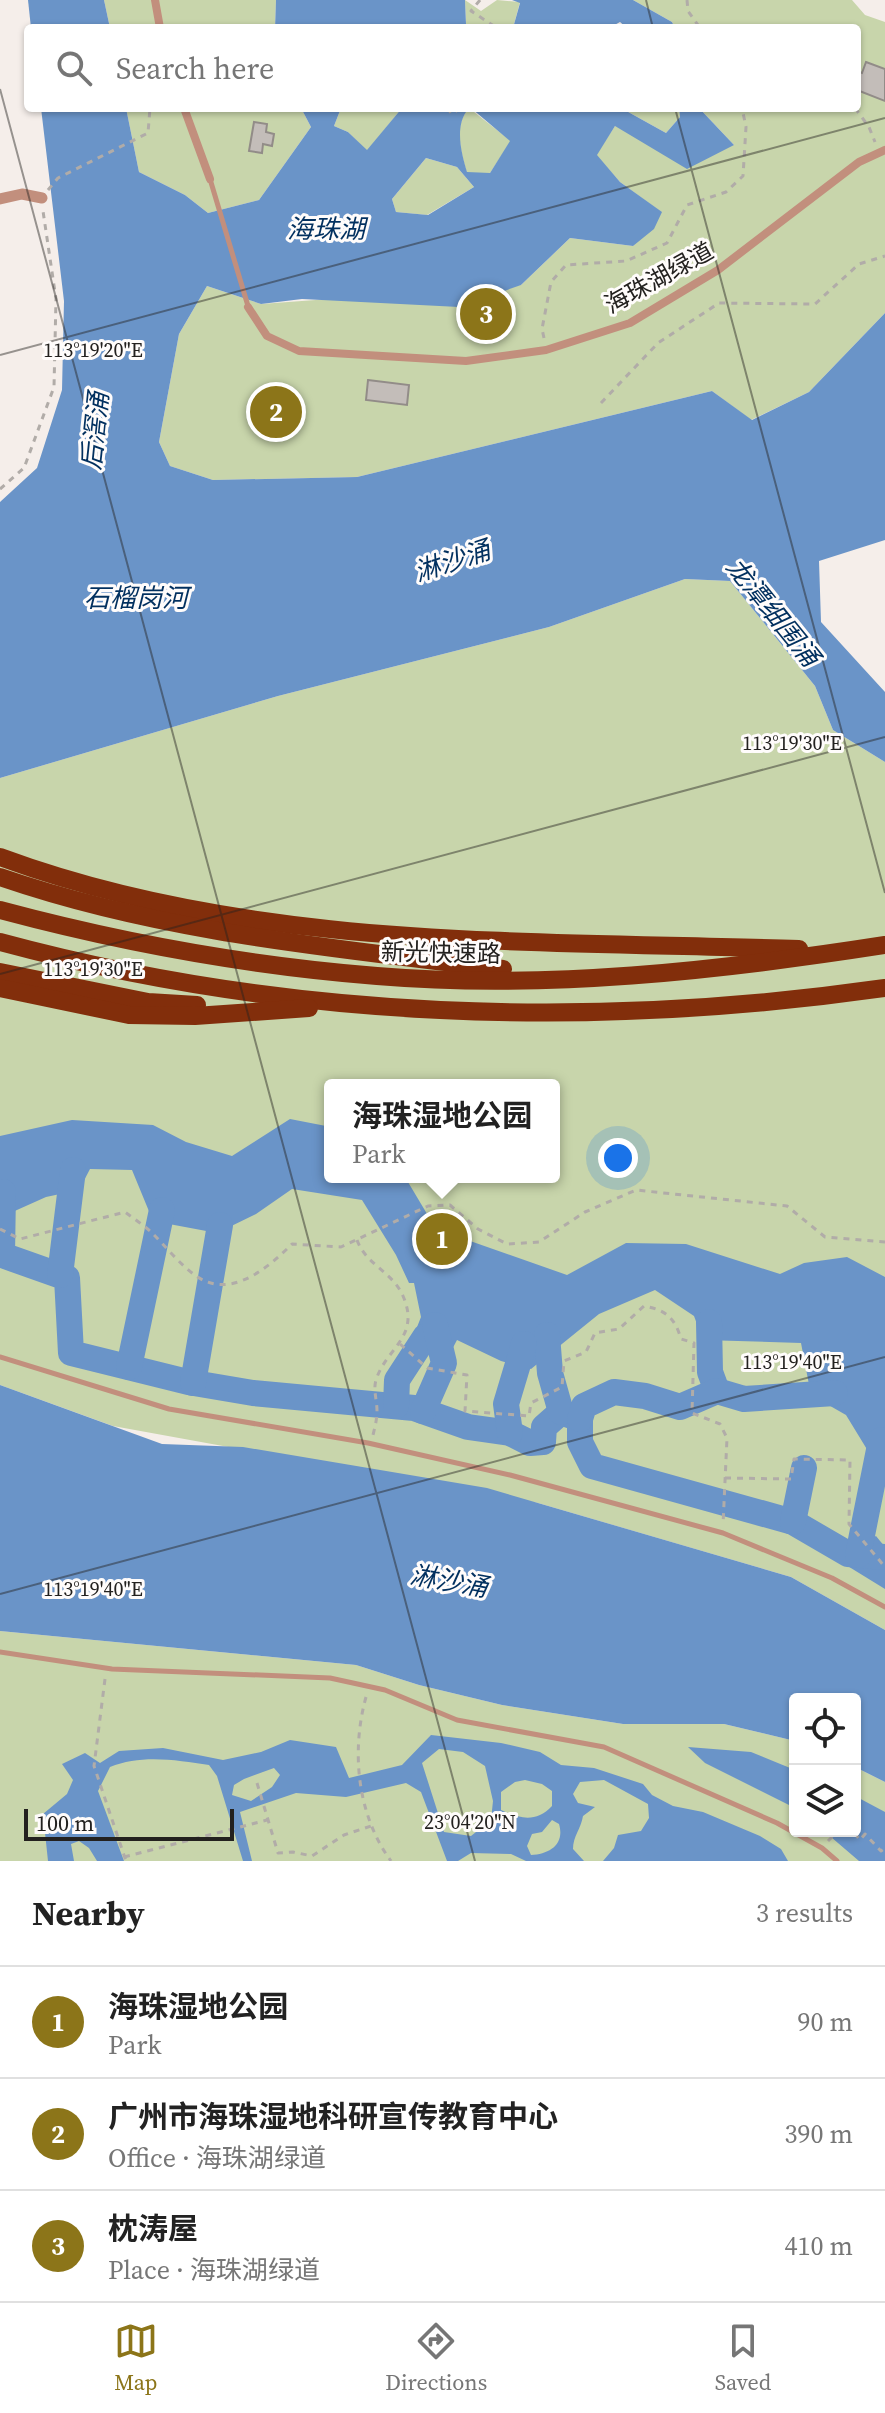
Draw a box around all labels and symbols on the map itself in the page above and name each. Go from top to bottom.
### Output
water label: 海珠湖 [287,211,369,247]
street label: 海珠湖绿道 [598,234,719,321]
pin: 3 [460,284,512,344]
text: 113°19'20"E [43,336,143,364]
pin: 2 [250,382,302,442]
water label: 后滘涌 [73,387,117,472]
water label: 淋沙涌 [409,531,497,590]
water label: 龙潭细围涌 [718,550,830,676]
water label: 石榴岗河 [84,580,193,616]
text: 113°19'30"E [742,729,842,757]
street label: 新光快速路 [381,935,501,970]
text: 113°19'30"E [43,955,143,983]
your location [598,1138,638,1178]
pin: 1 [416,1209,468,1269]
text: 113°19'40"E [742,1348,842,1376]
water label: 淋沙涌 [407,1556,493,1606]
text: 113°19'40"E [43,1575,143,1603]
scale bar [24,1805,234,1841]
text: 23°04'20"N [424,1808,516,1836]

